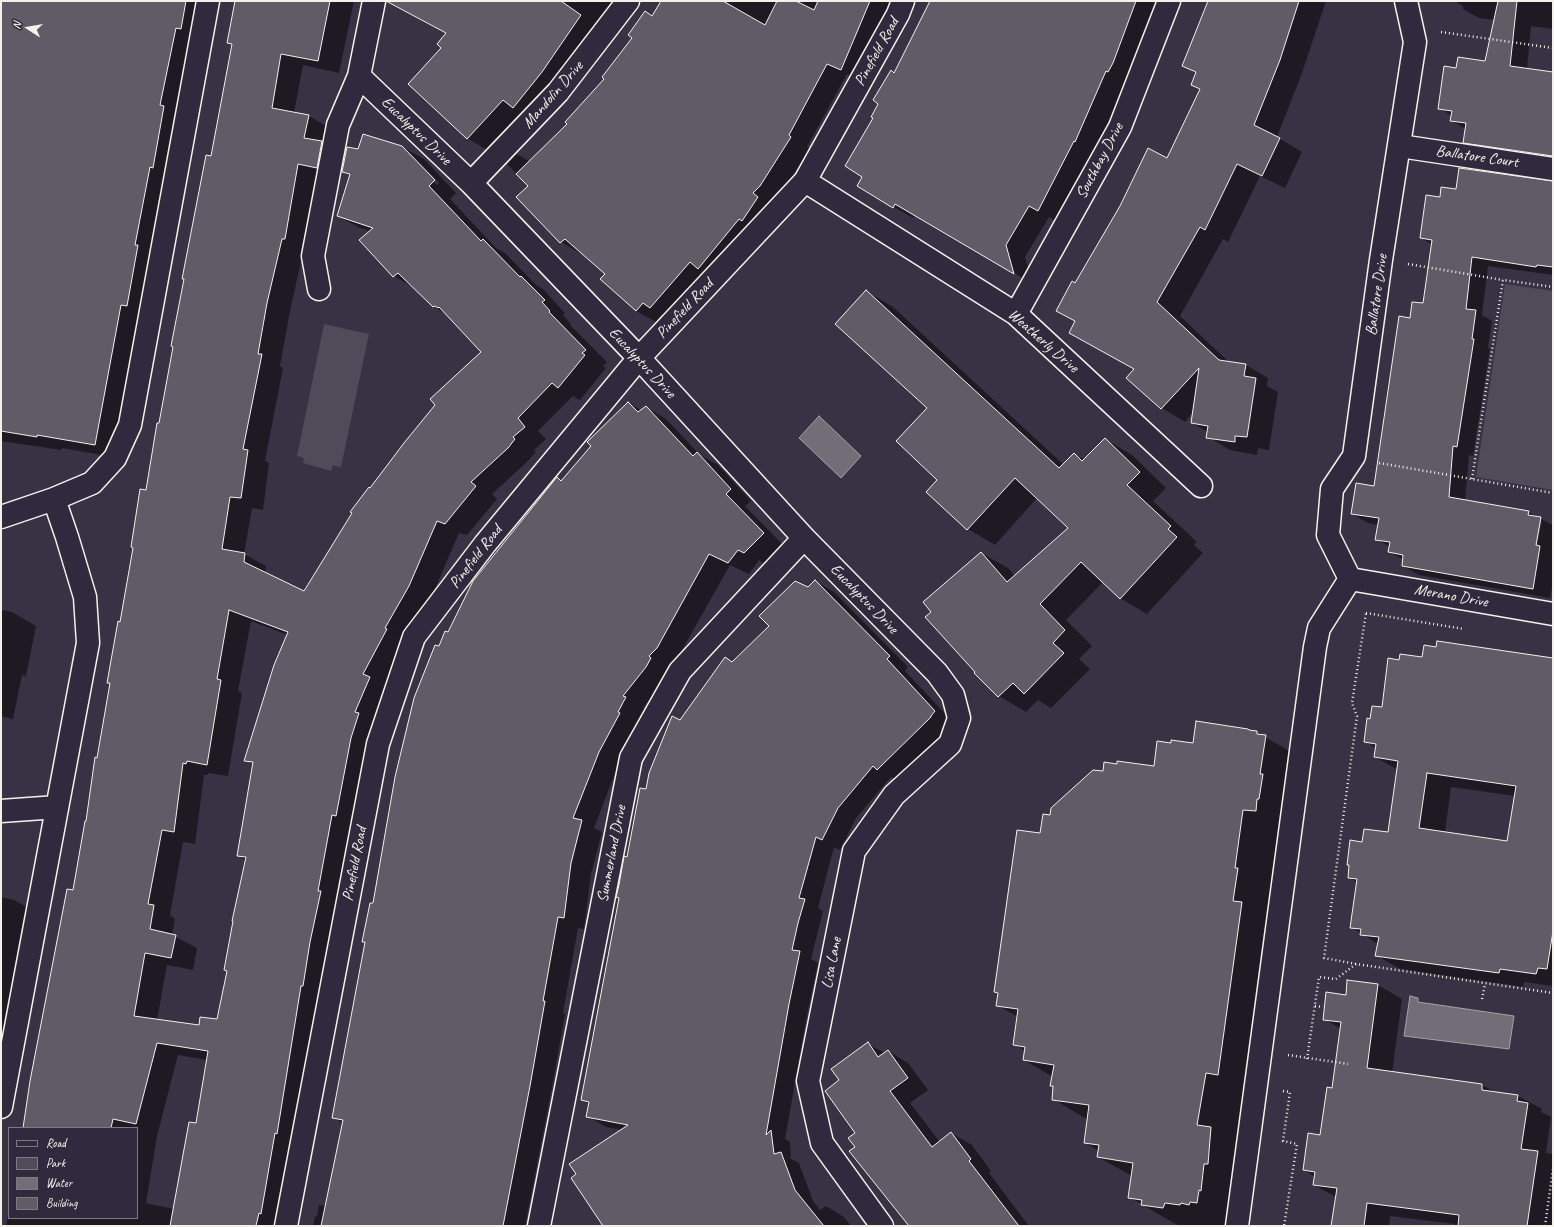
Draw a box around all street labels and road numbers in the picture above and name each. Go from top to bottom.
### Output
street label: Pinefield Road [850,14,904,90]
street label: Mandolin Drive [518,57,588,133]
street label: Eucalyptus Drive [377,93,455,169]
street label: Southbay Drive [1072,120,1128,202]
street label: Ballatore Court [1435,142,1519,172]
street label: Ballatore Drive [1362,253,1392,337]
street label: Pinefield Road [652,275,718,343]
street label: Weatherly Drive [1004,305,1082,377]
street label: Eucalyptus Drive [604,324,680,402]
street label: Pinefield Road [445,521,507,593]
street label: Eucalyptus Drive [826,560,902,638]
street label: Merano Drive [1413,580,1489,612]
street label: Summerland Drive [593,804,631,904]
street label: Pinefield Road [338,825,372,903]
street label: Lisa Lane [818,936,846,990]

